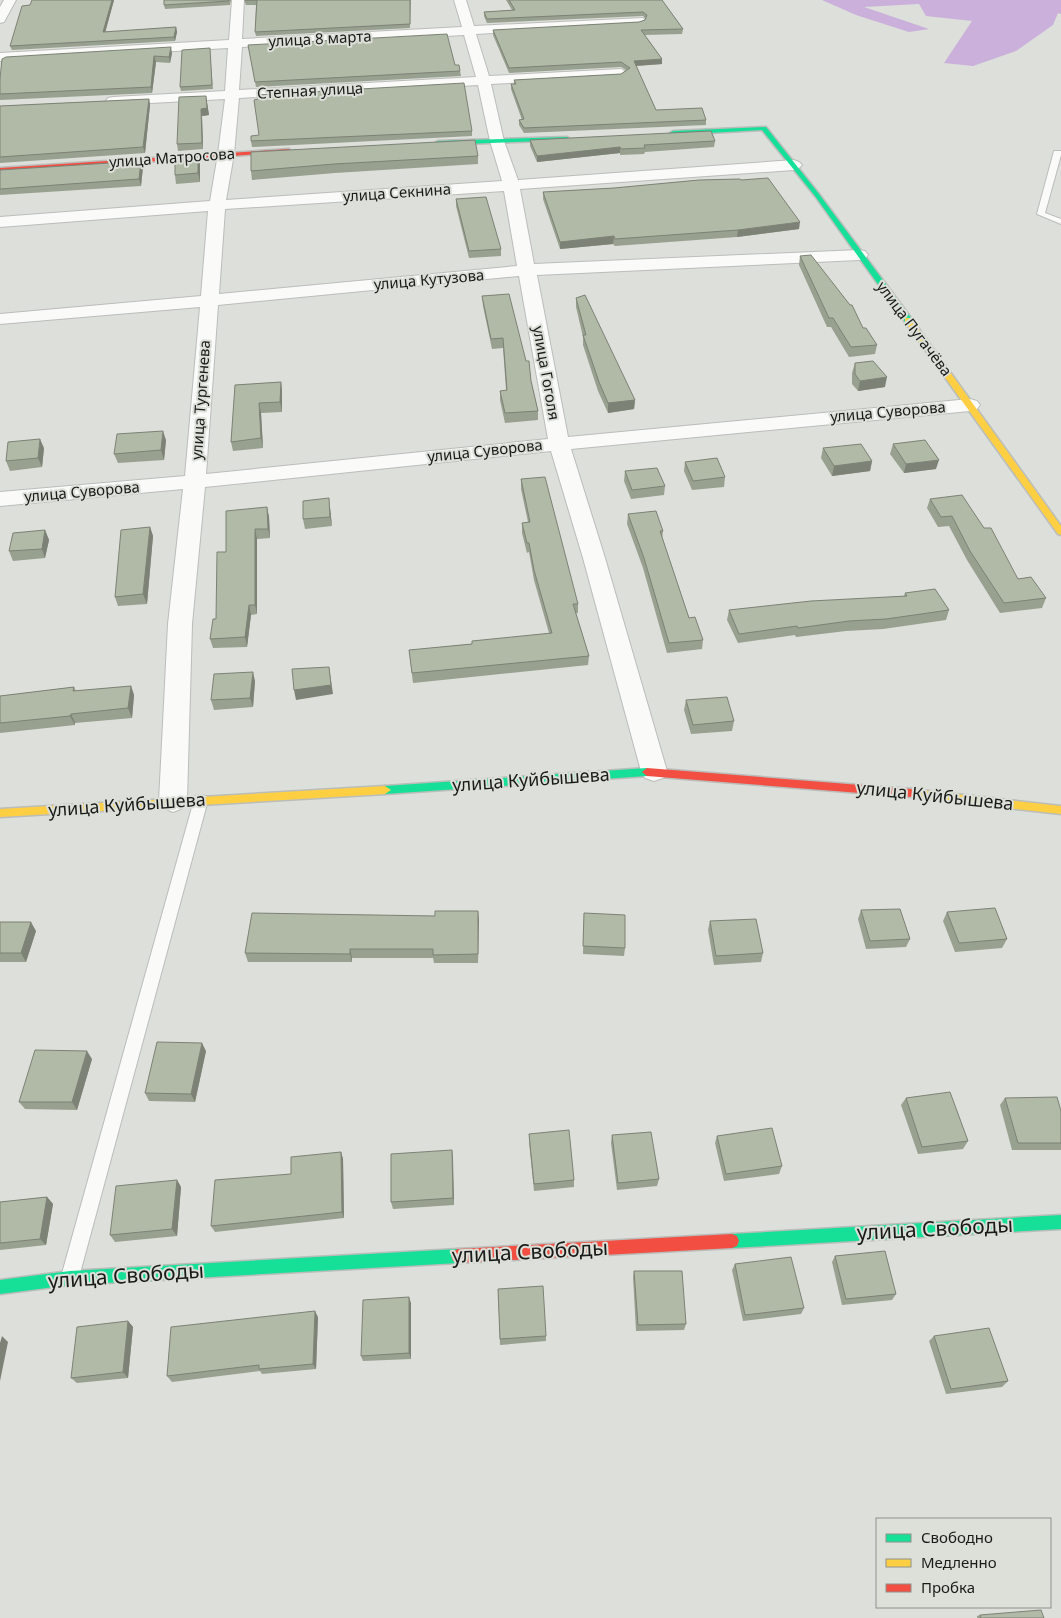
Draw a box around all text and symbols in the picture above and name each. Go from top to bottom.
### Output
street label: улица 8 марта [268,25,372,51]
street label: Степная улица [256,77,364,103]
street label: улица Матросова [108,143,236,171]
street label: улица Секнина [342,178,452,206]
street label: улица Кутузова [373,264,485,294]
street label: улица Пугачёва [873,277,957,380]
street label: улица Гоголя [529,324,565,421]
street label: улица Тургенева [186,339,214,461]
street label: улица Суворова [829,396,947,426]
street label: улица Суворова [426,434,544,466]
street label: улица Суворова [23,476,141,506]
street label: улица Куйбышева [451,762,610,796]
street label: улица Куйбышева [855,775,1015,815]
street label: улица Куйбышева [47,787,206,821]
street label: улица Свободы [856,1210,1014,1246]
street label: улица Свободы [451,1233,609,1269]
street label: улица Свободы [47,1256,205,1294]
legend [876,1518,1051,1608]
text: Свободно [921,1527,993,1547]
text: Медленно [921,1552,997,1572]
text: Пробка [921,1577,975,1597]

